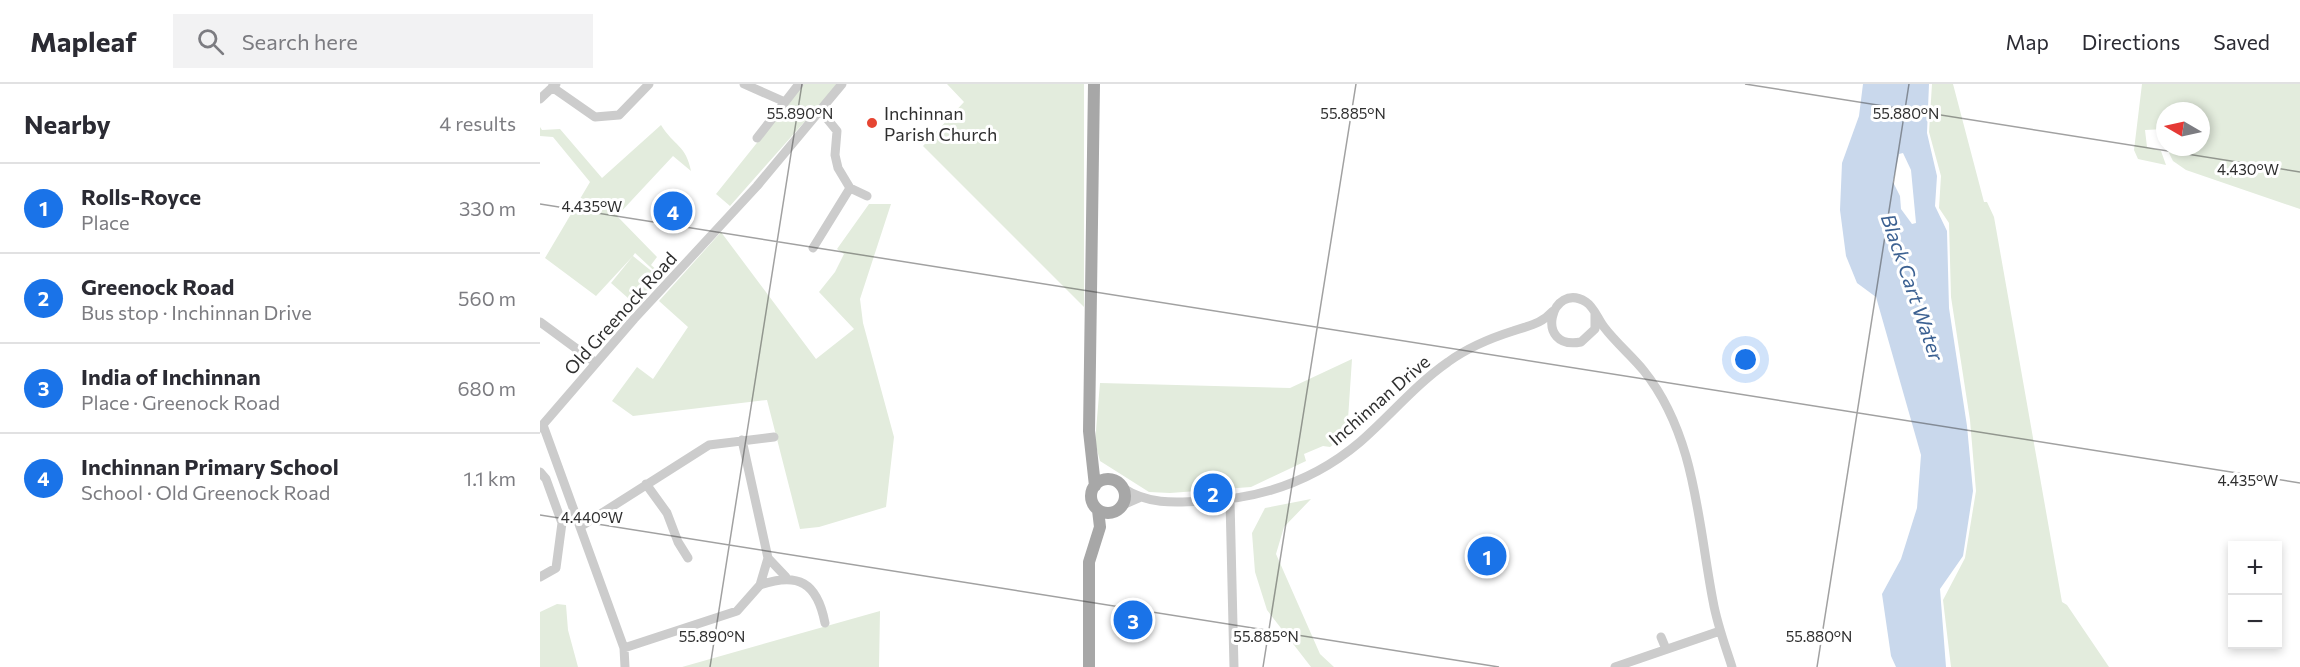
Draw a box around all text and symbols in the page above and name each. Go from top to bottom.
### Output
search box [173,14,593,68]
text: Mapleaf [30,24,137,58]
icon: search [194,25,227,58]
text: Search here [242,28,358,55]
text: Map [2006,29,2049,54]
text: Directions [2082,29,2180,54]
text: Saved [2213,29,2270,54]
place label: Inchinnan Parish Church [884,102,997,145]
north arrow [2156,102,2210,156]
text: 55.890°N [767,104,833,122]
text: 55.885°N [1320,104,1386,122]
text: 55.880°N [1873,104,1939,122]
text: Nearby [24,108,111,139]
text: 4 results [439,111,516,135]
marker: Inchinnan Parish Church [865,116,879,130]
text: 4.430°W [2217,160,2279,178]
text: Rolls-Royce [81,183,201,210]
pin: 4 [654,188,692,234]
text: 1 [39,196,48,220]
text: 330 m [459,196,516,220]
text: 4.435°W [562,197,622,215]
text: Place [81,210,130,234]
water label: Black Cart Water [1877,210,1950,364]
street label: Old Greenock Road [559,247,681,379]
text: Greenock Road [81,273,234,300]
text: 2 [38,286,49,310]
text: 560 m [458,286,516,310]
text: Bus stop · Inchinnan Drive [81,300,312,324]
your location [1731,345,1760,374]
street label: Inchinnan Drive [1324,350,1434,450]
text: India of Inchinnan [81,363,261,390]
text: 3 [38,376,49,400]
text: 680 m [457,376,516,400]
text: Place · Greenock Road [81,390,280,414]
text: Inchinnan Primary School [81,453,339,480]
text: 4 [37,466,50,490]
text: 1.1 km [464,466,516,490]
pin: 2 [1194,470,1232,516]
text: 4.435°W [2218,471,2278,489]
text: School · Old Greenock Road [81,480,330,504]
text: 4.440°W [561,508,623,526]
pin: 1 [1468,534,1506,578]
map controls [2228,541,2282,649]
button: + [2228,541,2282,595]
button: − [2228,595,2282,649]
pin: 3 [1114,598,1152,642]
text: 55.890°N [679,627,745,645]
text: 55.885°N [1233,627,1299,645]
text: 55.880°N [1786,627,1852,645]

